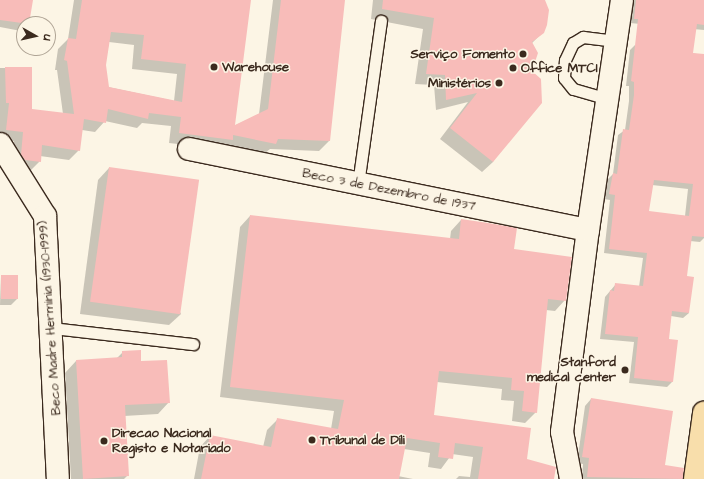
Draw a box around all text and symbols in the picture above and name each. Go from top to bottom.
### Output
north arrow [16,16,56,56]
text: U [40,33,55,42]
place label: Serviço Fomento [410,46,515,62]
marker: Serviço Fomento [518,49,528,59]
place label: Warehouse [222,59,289,75]
place label: Office MTCI [521,60,598,76]
marker: Warehouse [209,62,219,72]
marker: Office MTCI [508,63,518,73]
place label: Ministérios [428,75,491,91]
marker: Ministérios [494,78,504,88]
street label: Beco 3 de Dezembro de 1937 [301,166,477,214]
street label: Beco Madre Herminia (1930-1999) [35,220,65,416]
place label: Stanford medical center [527,355,616,386]
marker: Stanford medical center [619,364,631,376]
place label: Direcao Nacional Registo e Notariado [112,426,231,457]
place label: Tribunal de Díli [320,432,405,448]
marker: Tribunal de Díli [307,435,317,445]
marker: Direcao Nacional Registo e Notariado [99,436,109,446]

